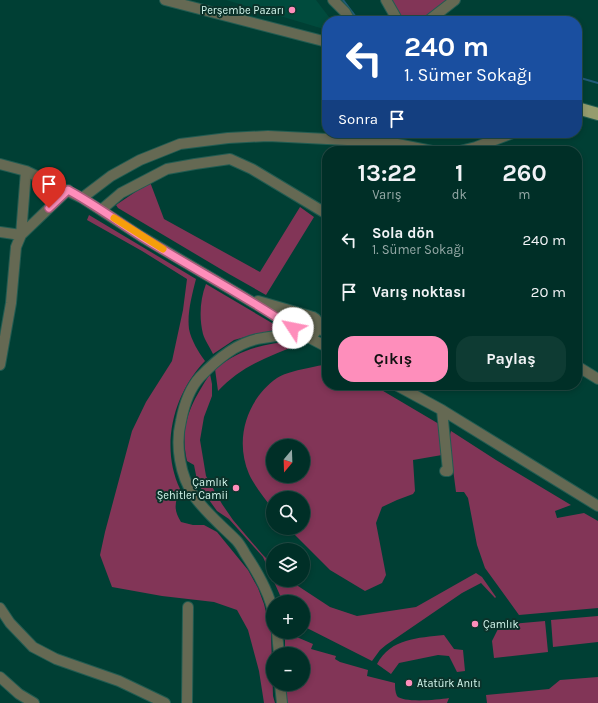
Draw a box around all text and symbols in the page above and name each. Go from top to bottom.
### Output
place label: Perşembe Pazarı [201,4,284,17]
marker: Perşembe Pazarı [287,5,297,15]
text: 240 m [404,30,489,63]
icon: left [338,32,390,84]
text: 1. Sümer Sokağı [404,64,532,86]
icon: arrive [386,108,408,130]
text: Sonra [338,110,378,128]
text: 13:22 [357,159,416,187]
text: 1 [455,159,464,187]
text: 260 [502,159,547,187]
pin [32,167,66,208]
icon: arrive [38,173,60,195]
text: Varış [372,187,402,202]
text: dk [452,187,467,202]
text: m [518,187,531,202]
text: Sola dön [372,224,434,242]
icon: left [338,229,360,251]
text: 240 m [522,231,566,249]
text: 1. Sümer Sokağı [372,242,465,257]
icon: arrive [338,281,360,303]
text: Varış noktası [372,283,466,301]
text: 20 m [531,283,566,301]
position arrow [272,307,314,349]
button: Çıkış [338,336,448,382]
button: Paylaş [456,336,566,382]
north arrow [266,439,310,483]
map controls [266,439,310,691]
place label: Çamlık Şehitler Camii [157,476,228,502]
marker: Çamlık Şehitler Camii [231,483,241,493]
button: search [266,491,310,535]
button: layers [266,543,310,587]
button: + [266,595,310,639]
place label: Çamlık [483,618,519,631]
marker: Çamlık [470,619,480,629]
button: − [266,647,310,691]
place label: Atatürk Anıtı [417,677,481,690]
marker: Atatürk Anıtı [404,678,414,688]

